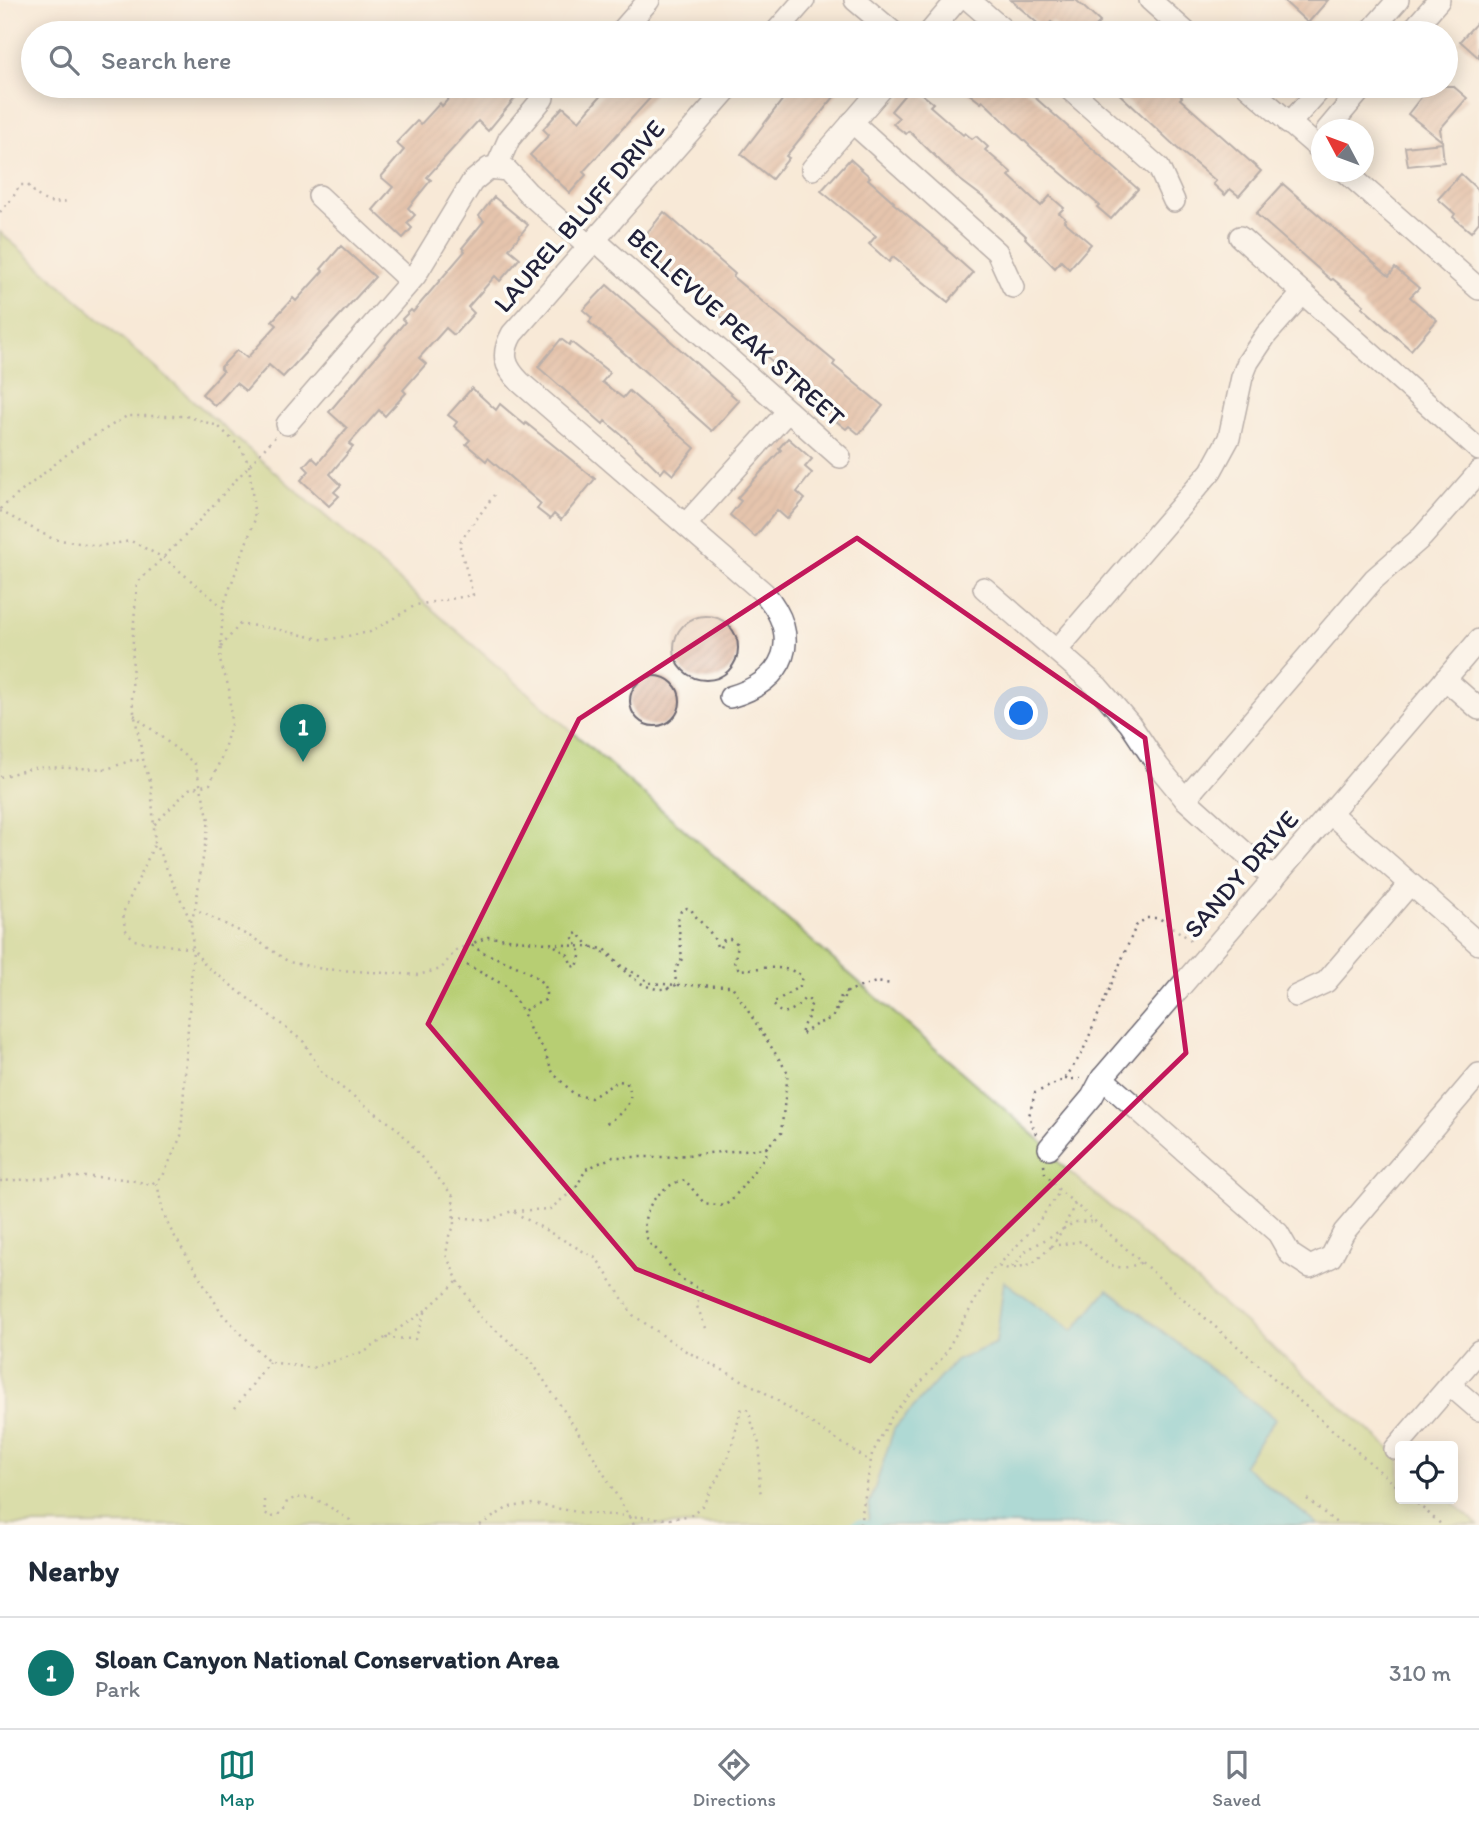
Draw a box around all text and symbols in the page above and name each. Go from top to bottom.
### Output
search box [21,21,1458,98]
icon: search [45,41,83,79]
text: Search here [101,44,231,76]
street label: LAUREL BLUFF DRIVE [487,113,671,319]
north arrow [1311,119,1374,182]
street label: BELLEVUE PEAK STREET [621,221,852,433]
your location [1004,696,1038,730]
pin: 1 [280,704,326,762]
street label: SANDY DRIVE [1177,804,1305,944]
map controls [1395,1441,1458,1504]
button: locate [1395,1441,1458,1504]
text: Nearby [28,1552,119,1589]
text: Sloan Canyon National Conservation Area [95,1643,559,1675]
text: 1 [46,1659,56,1687]
text: 310 m [1389,1659,1451,1687]
text: Park [95,1675,140,1703]
tab: Map [218,1746,256,1811]
tab: Directions [692,1746,776,1811]
tab: Saved [1212,1746,1261,1811]

